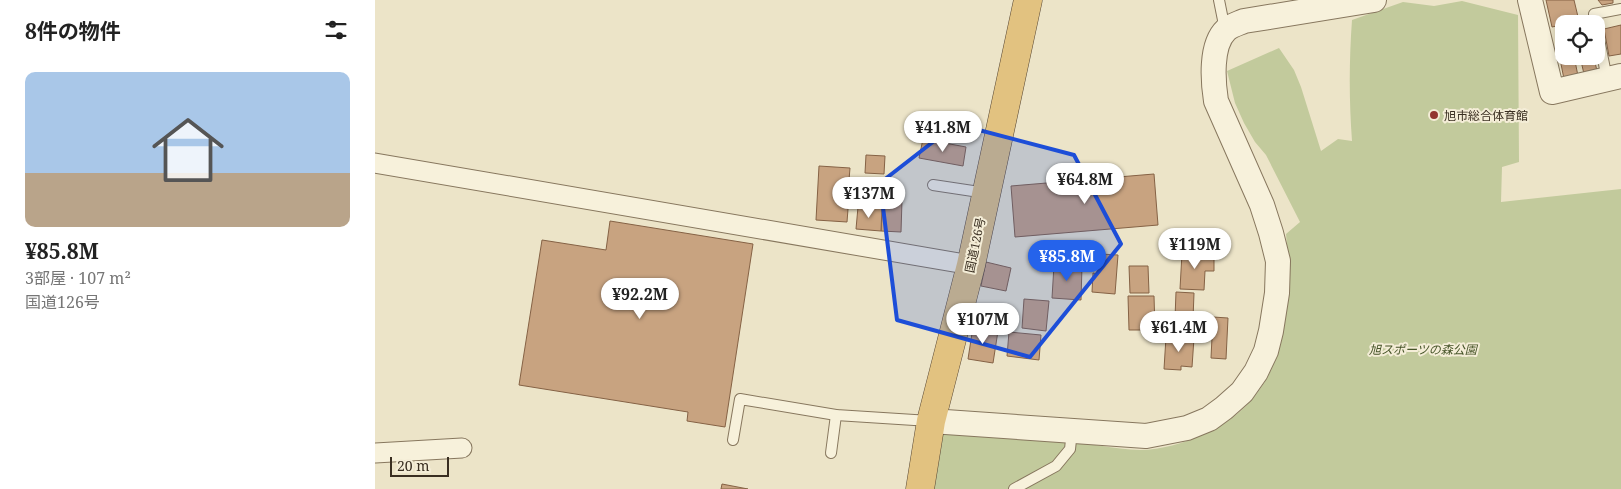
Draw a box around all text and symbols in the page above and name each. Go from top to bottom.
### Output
map controls [1555,15,1605,65]
button: locate [1555,15,1605,65]
icon: filters [322,16,350,44]
text: 8件の物件 [25,17,121,45]
icon: home [143,105,233,195]
place label: 旭市総合体育館 [1444,107,1528,124]
marker: 旭市総合体育館 [1428,109,1440,121]
pin: ¥41.8M [902,110,984,153]
text: ¥41.8M [915,116,971,138]
pin: ¥64.8M [1044,162,1126,205]
text: ¥64.8M [1057,168,1113,190]
pin: ¥137M [834,176,904,219]
text: ¥137M [843,182,895,204]
street label: 国道126号 [961,216,989,274]
pin: ¥119M [1160,228,1230,270]
text: ¥119M [1169,233,1221,255]
text: ¥85.8M [25,237,99,265]
pin: ¥85.8M [1026,240,1108,282]
text: ¥85.8M [1039,245,1095,267]
text: 3部屋 · 107 m² [25,267,131,289]
pin: ¥92.2M [599,278,681,320]
text: ¥92.2M [612,283,668,305]
text: 国道126号 [25,291,100,313]
pin: ¥107M [948,302,1018,345]
text: ¥107M [957,308,1009,330]
pin: ¥61.4M [1138,310,1220,353]
text: ¥61.4M [1151,316,1207,338]
park label: 旭スポーツの森公園 [1369,341,1479,358]
scale bar [390,454,449,477]
text: 20 m [397,456,430,475]

